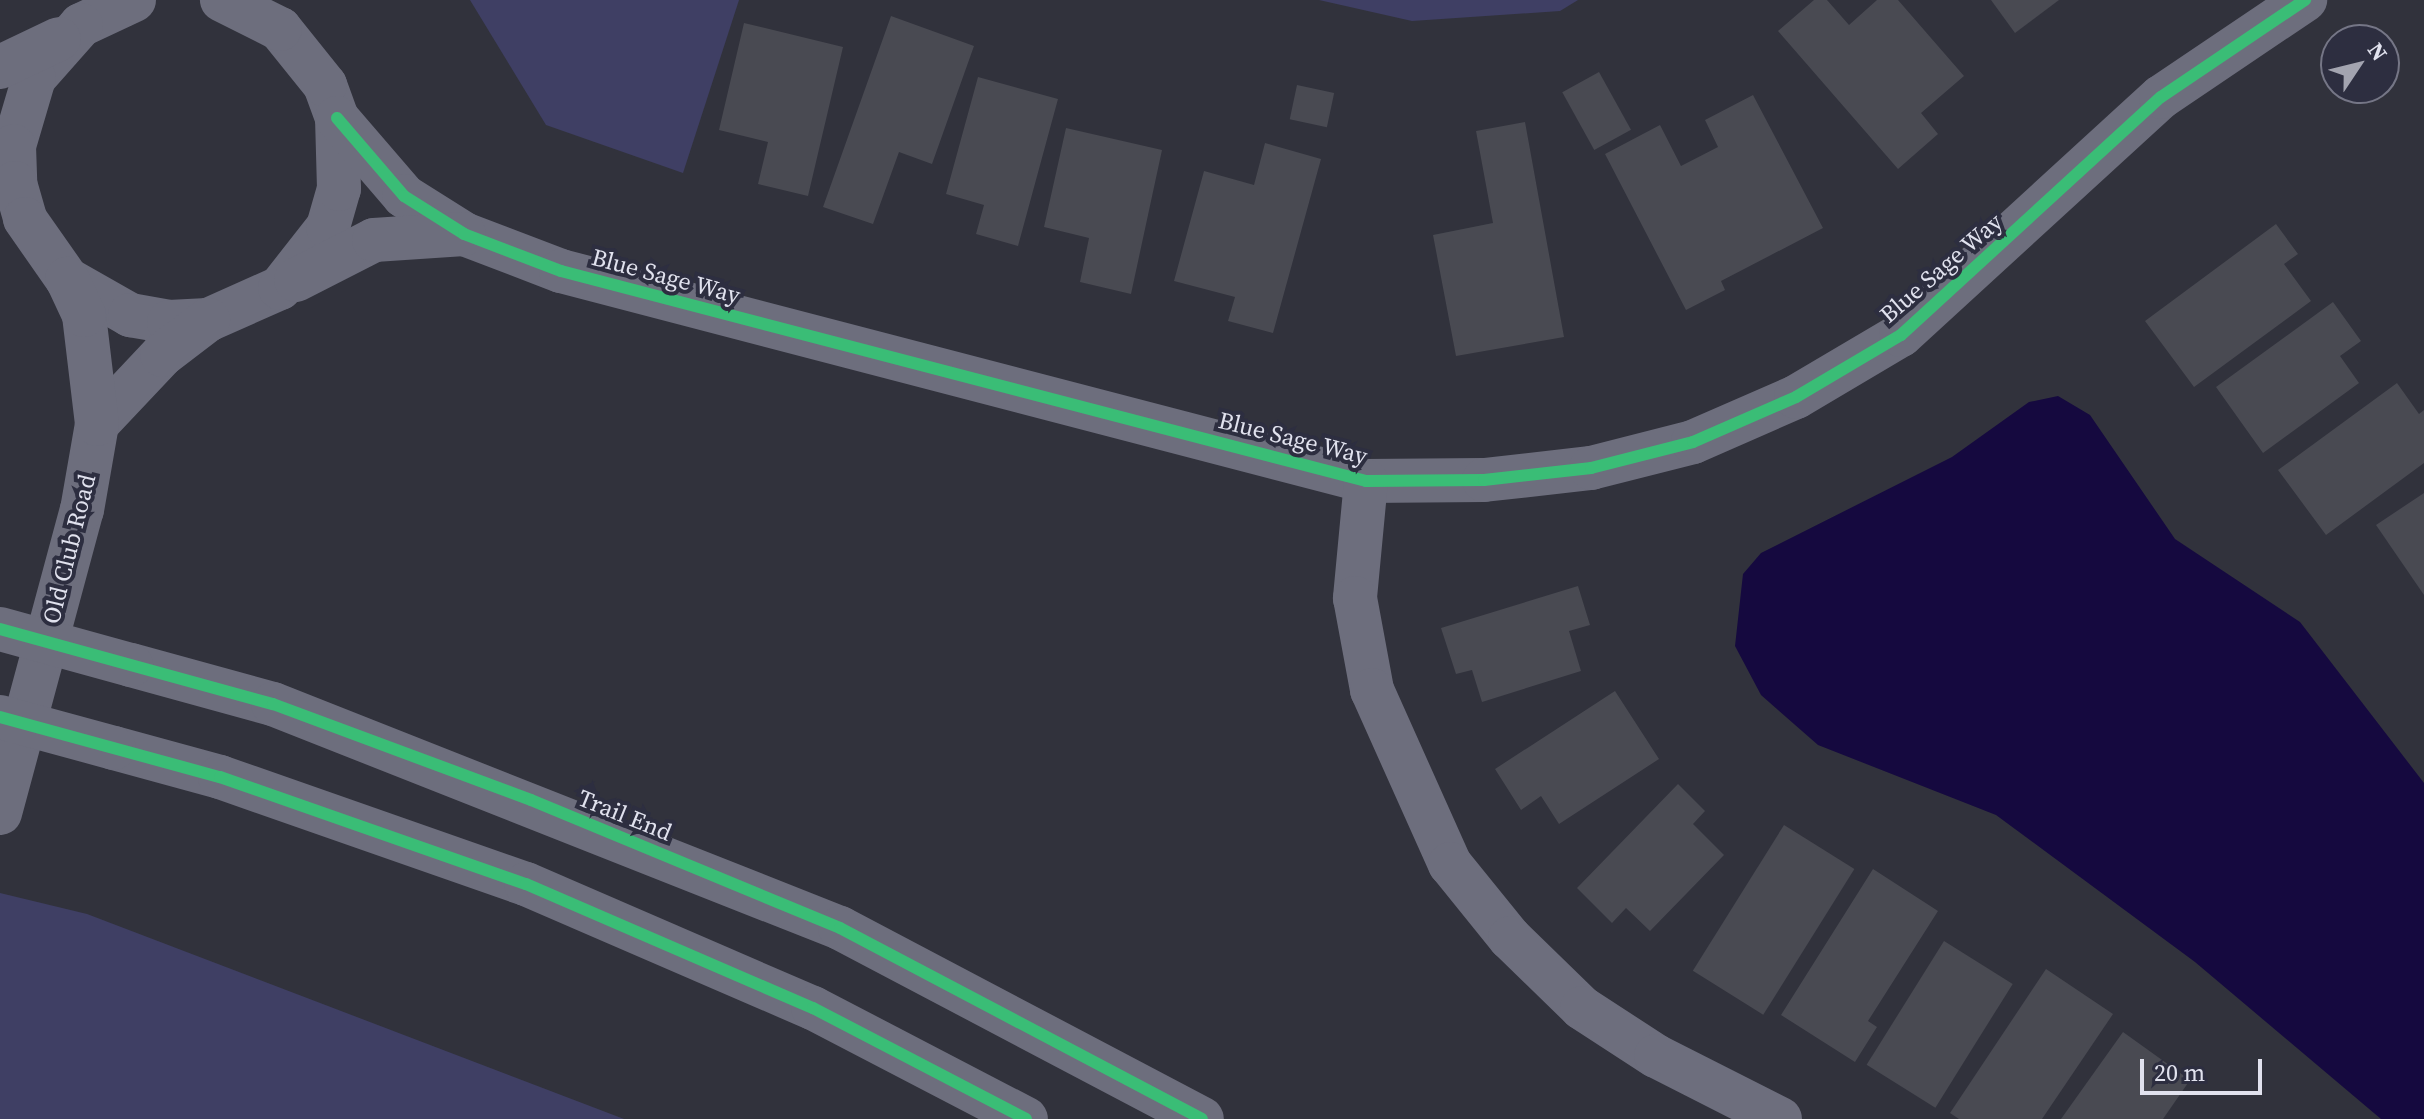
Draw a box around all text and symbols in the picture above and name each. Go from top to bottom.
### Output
north arrow [2320,24,2400,104]
text: N [2361,36,2395,67]
street label: Blue Sage Way [1874,207,2008,329]
street label: Blue Sage Way [588,242,744,310]
street label: Blue Sage Way [1215,405,1371,471]
street label: Old Club Road [36,471,102,627]
street label: Trail End [574,783,676,847]
scale bar [2144,1043,2266,1093]
text: 20 m [2154,1056,2205,1089]

